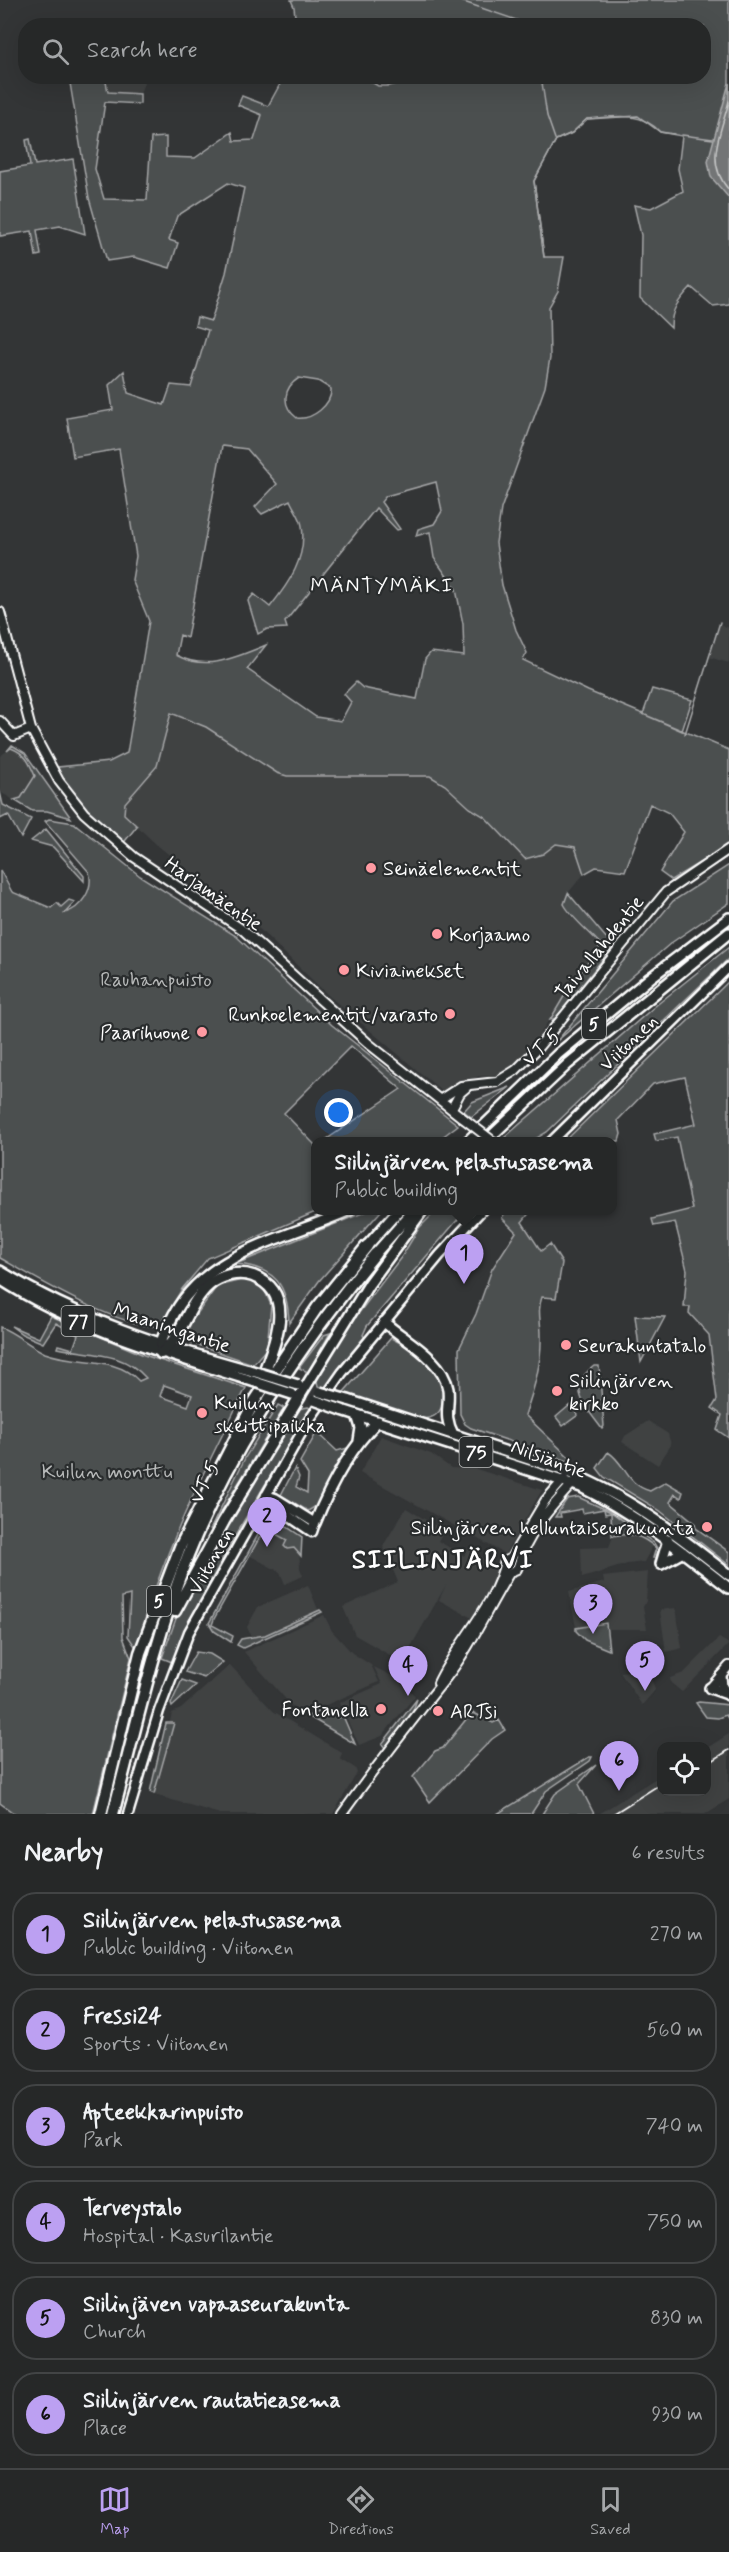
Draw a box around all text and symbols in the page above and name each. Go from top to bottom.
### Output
search box [18,18,711,84]
icon: search [39,35,72,68]
text: Search here [87,37,198,65]
district label: MÄNTYMÄKI [310,572,454,600]
street label: Harjamäentie [159,850,268,938]
place label: Seinäelementit [383,856,522,883]
marker: Seinäelementit [364,861,378,875]
street label: Taivallahdentie [550,890,651,1006]
place label: Korjaamo [449,922,530,949]
marker: Korjaamo [430,927,444,941]
place label: Kiviainekset [356,958,464,985]
marker: Kiviainekset [337,963,351,977]
park label: Rauhanpuisto [100,967,212,994]
place label: Runkoelementit/varasto [228,1002,438,1029]
marker: Runkoelementit/varasto [443,1007,457,1021]
street label: Viitonen [594,1008,664,1078]
road number: 5 [582,1009,606,1039]
place label: Paarihuone [100,1020,190,1047]
street label: VT 5 [517,1023,567,1073]
marker: Paarihuone [195,1025,209,1039]
your location [324,1098,353,1127]
popup [311,1137,617,1215]
text: Siilinjärven pelastusasema [335,1149,593,1177]
text: Public building [335,1177,458,1204]
pin: 1 [444,1234,484,1284]
street label: Maaningantie [109,1297,234,1360]
road number: 77 [62,1306,94,1336]
place label: Seurakuntatalo [578,1333,706,1360]
marker: Seurakuntatalo [559,1338,573,1352]
place label: Siilinjärven kirkko [569,1368,673,1418]
marker: Siilinjärven kirkko [550,1384,564,1398]
place label: Kuilun skeittipaikka [214,1390,326,1440]
marker: Kuilun skeittipaikka [195,1406,209,1420]
street label: Nilsiäntie [507,1433,590,1486]
road number: 75 [460,1437,492,1467]
street label: VT 5 [184,1457,227,1508]
park label: Kuilun monttu [42,1459,172,1486]
pin: 2 [248,1498,286,1547]
place label: Siilinjärven helluntaiseurakunta [411,1515,695,1542]
marker: Siilinjärven helluntaiseurakunta [700,1520,714,1534]
street label: Viitonen [182,1524,241,1600]
district label: SIILINJÄRVI [352,1544,534,1578]
pin: 3 [574,1584,612,1634]
road number: 5 [147,1586,171,1616]
pin: 5 [626,1642,664,1691]
pin: 4 [388,1646,428,1696]
place label: Fontanella [281,1697,369,1724]
place label: ARTsi [450,1699,497,1726]
marker: Fontanella [374,1702,388,1716]
marker: ARTsi [431,1704,445,1718]
pin: 6 [600,1742,638,1791]
map controls [657,1742,711,1796]
button: locate [657,1742,711,1796]
text: Nearby [24,1836,103,1870]
text: 6 results [632,1840,705,1867]
text: Siilinjärven pelastusasema [83,1907,342,1935]
text: 1 [41,1921,50,1948]
text: 270 m [650,1921,703,1948]
text: Public building · Viitonen [83,1935,294,1962]
text: Fressi24 [83,2003,162,2031]
text: 2 [41,2017,50,2044]
text: 560 m [647,2017,703,2044]
text: Sports · Viitonen [83,2031,228,2058]
text: Apteekkarinpuisto [83,2099,243,2127]
text: 3 [41,2113,50,2140]
text: 740 m [645,2113,703,2140]
text: Park [83,2127,123,2154]
text: Terveystalo [83,2195,182,2223]
text: 4 [40,2209,51,2236]
text: 750 m [647,2209,703,2236]
text: Hospital · Kasurilantie [83,2223,274,2250]
text: Siilinjäven vapaaseurakunta [83,2291,349,2319]
text: 5 [40,2305,52,2332]
text: 830 m [650,2305,703,2332]
text: Church [83,2319,146,2346]
text: Siilinjärven rautatieasema [83,2387,341,2415]
text: 6 [40,2401,51,2428]
text: 930 m [651,2401,703,2428]
text: Place [83,2415,127,2442]
tab: Map [98,2483,131,2540]
tab: Directions [328,2483,394,2540]
tab: Saved [590,2483,631,2540]

